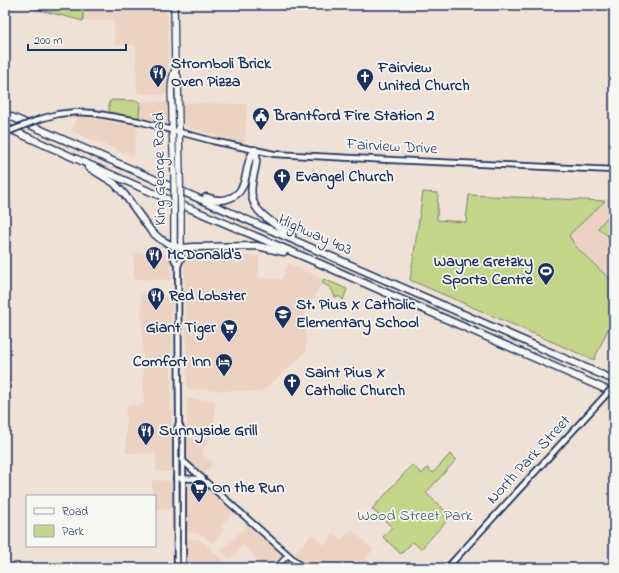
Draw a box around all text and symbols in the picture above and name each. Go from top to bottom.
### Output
scale bar [28,26,126,52]
text: 200 m [34,32,63,50]
place label: Stromboli Brick Oven Pizza [171,52,272,94]
place label: Fairview United Church [377,56,470,98]
restaurant icon: Stromboli Brick Oven Pizza [148,63,168,88]
church icon: Fairview United Church [355,67,375,92]
place label: Brantford Fire Station 2 [273,104,434,128]
public building icon: Brantford Fire Station 2 [251,106,271,131]
street label: King George Road [147,112,173,226]
street label: Fairview Drive [345,133,439,161]
place label: Evangel Church [295,165,394,190]
church icon: Evangel Church [272,167,292,192]
street label: Highway 403 [274,208,356,262]
place label: McDonald's [167,243,242,267]
restaurant icon: McDonald's [144,245,164,270]
place label: Wayne Gretzky Sports Centre [434,250,534,292]
sports icon: Wayne Gretzky Sports Centre [536,261,556,286]
place label: Red Lobster [168,284,247,308]
restaurant icon: Red Lobster [146,286,166,311]
place label: St. Pius X Catholic Elementary School [296,293,419,336]
school or university icon: St. Pius X Catholic Elementary School [273,304,293,329]
place label: Giant Tiger [146,316,217,341]
supermarket icon: Giant Tiger [219,318,239,343]
place label: Comfort Inn [133,350,211,374]
hotel icon: Comfort Inn [214,352,234,377]
place label: Saint Pius X Catholic Church [305,361,405,403]
church icon: Saint Pius X Catholic Church [282,372,302,397]
street label: North Park Street [481,410,577,510]
place label: Sunnyside Grill [159,419,258,444]
restaurant icon: Sunnyside Grill [136,421,156,446]
place label: On the Run [212,476,284,500]
supermarket icon: On the Run [189,478,209,503]
legend [26,495,156,547]
text: Road [62,503,88,521]
park label: Wood Street Park [357,504,474,528]
text: Park [62,523,84,541]

